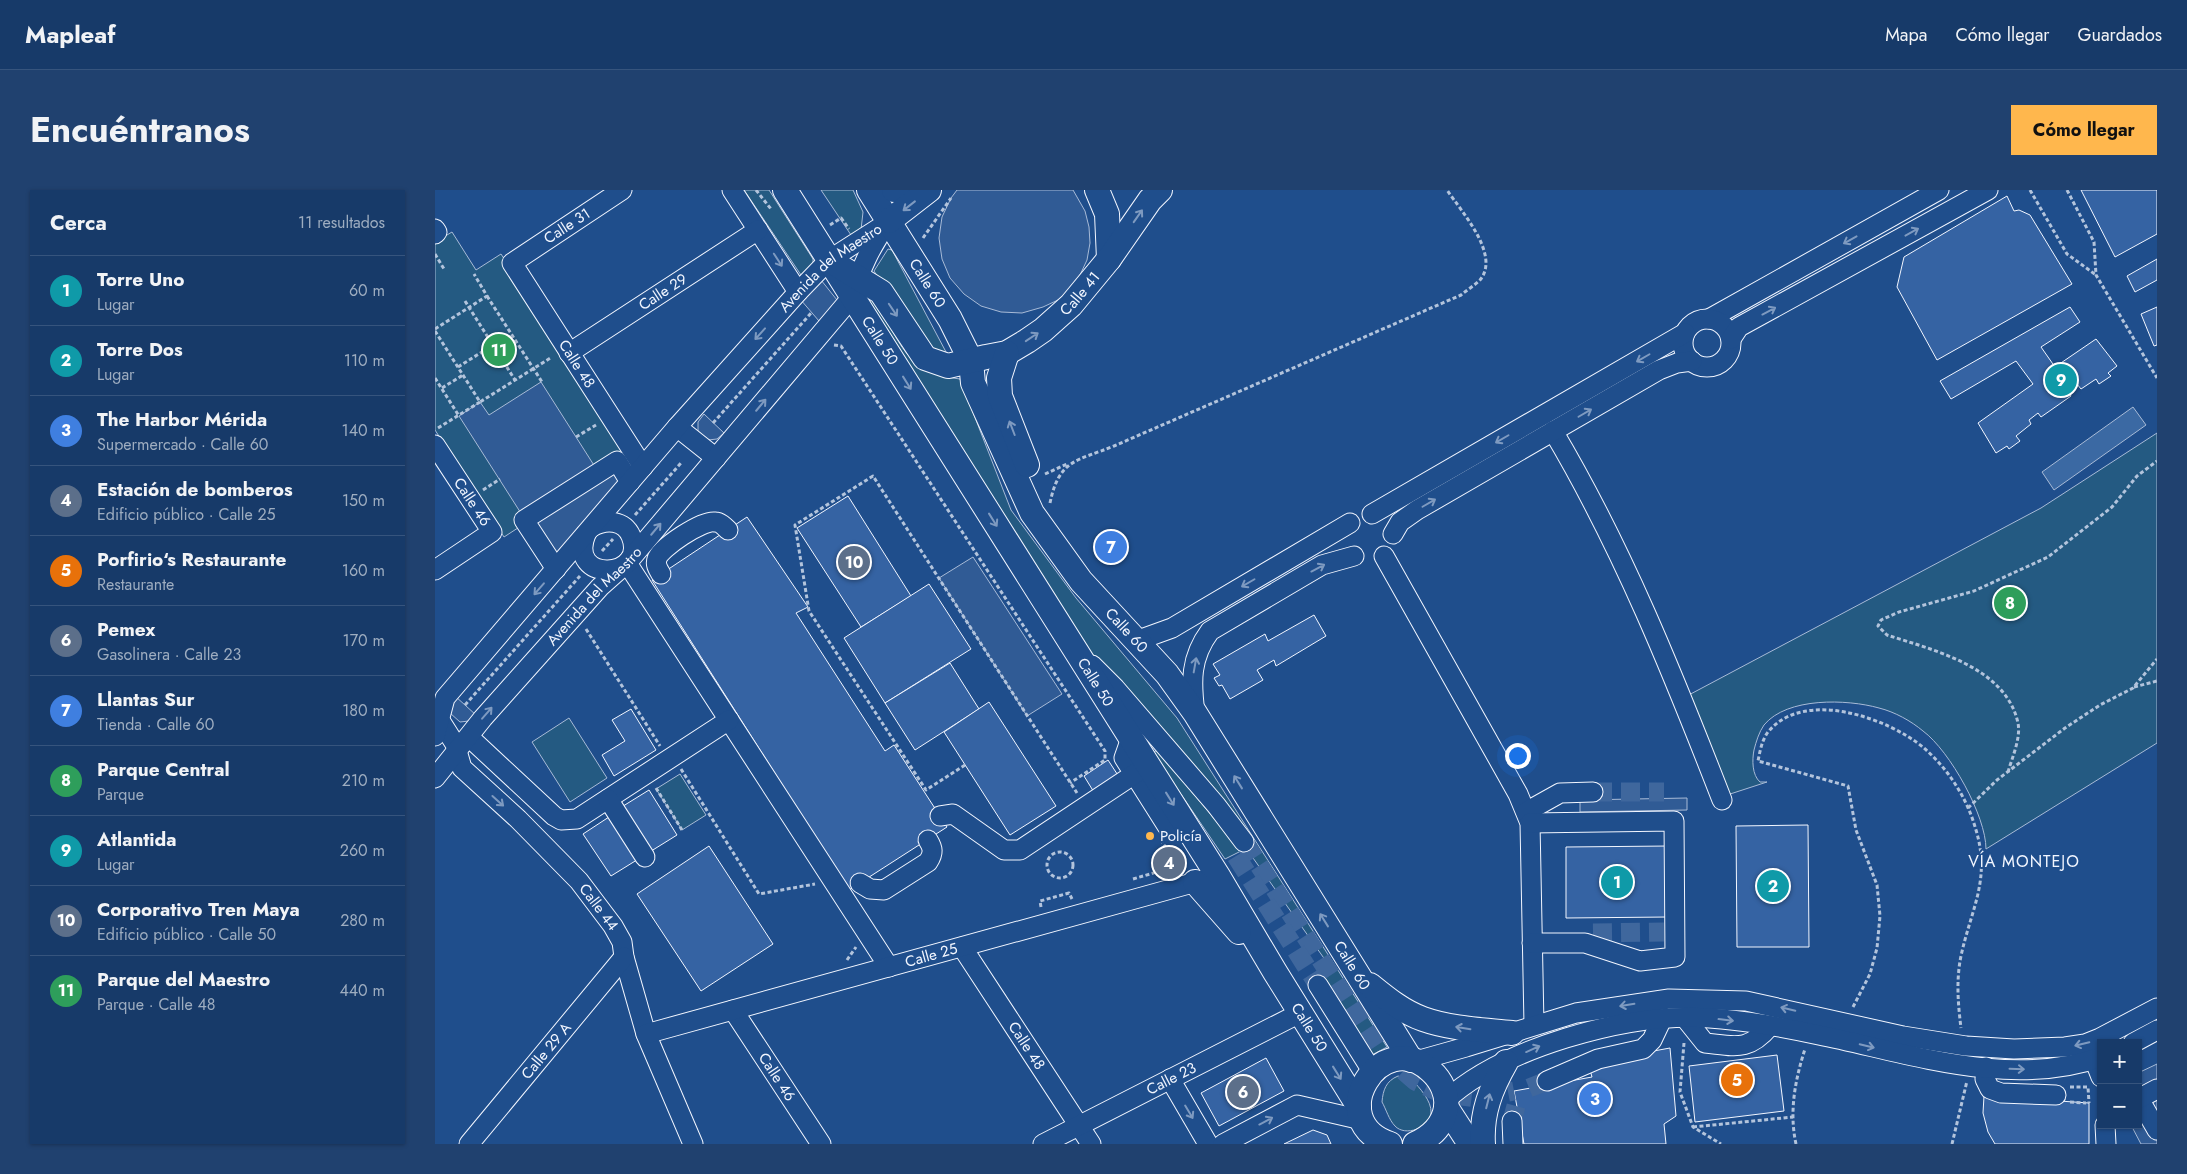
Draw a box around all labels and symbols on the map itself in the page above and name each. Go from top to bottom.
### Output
one-way arrow [902,201,916,211]
street label: Calle 31 [539,203,595,249]
one-way arrow [1133,209,1143,223]
street label: Avenida del Maestro [774,218,886,317]
one-way arrow [1904,227,1918,237]
one-way arrow [1844,235,1858,245]
one-way arrow [773,253,783,267]
street label: Calle 60 [904,254,951,312]
street label: Calle 41 [1055,267,1105,321]
street label: Calle 29 [634,268,691,316]
one-way arrow [888,302,898,316]
one-way arrow [1762,306,1777,316]
street label: Calle 50 [856,312,904,369]
one-way arrow [754,328,766,341]
pin: 11 [483,331,515,369]
one-way arrow [1025,332,1039,342]
street label: Calle 48 [553,335,601,392]
one-way arrow [1636,353,1651,363]
pin: 9 [2045,361,2077,399]
one-way arrow [902,375,912,389]
one-way arrow [755,399,766,412]
one-way arrow [1577,407,1592,417]
one-way arrow [1007,421,1017,436]
one-way arrow [1495,434,1510,444]
street label: Calle 46 [448,473,496,531]
one-way arrow [1421,497,1435,507]
one-way arrow [988,513,999,527]
one-way arrow [650,522,661,535]
pin: 7 [1095,528,1127,566]
street label: Avenida del Maestro [542,542,647,650]
pin: 10 [838,543,870,581]
one-way arrow [1310,563,1325,573]
one-way arrow [1241,578,1255,588]
one-way arrow [533,582,544,595]
pin: 8 [1994,584,2026,622]
street label: Calle 60 [1100,603,1153,658]
street label: Calle 50 [1072,653,1119,711]
one-way arrow [1190,657,1200,673]
one-way arrow [482,707,493,720]
your location [1505,743,1531,769]
one-way arrow [1233,776,1243,790]
one-way arrow [1165,792,1175,806]
one-way arrow [491,795,504,807]
place label: Policía [1160,825,1202,847]
marker: Policía [1144,830,1156,842]
pin: 4 [1153,844,1185,882]
district label: VÍA MONTEJO [1968,850,2080,873]
pin: 1 [1601,863,1633,901]
pin: 2 [1757,867,1789,905]
street label: Calle 44 [574,879,624,936]
one-way arrow [1318,914,1328,928]
street label: Calle 25 [903,937,960,973]
street label: Calle 60 [1328,937,1376,994]
street label: Calle 50 [1286,999,1333,1056]
one-way arrow [1619,1000,1635,1010]
one-way arrow [1780,1004,1796,1013]
one-way arrow [1718,1015,1734,1025]
street label: Calle 29 A [516,1017,577,1084]
street label: Calle 48 [1003,1017,1051,1074]
one-way arrow [1456,1022,1472,1032]
one-way arrow [2074,1040,2090,1049]
one-way arrow [1858,1042,1874,1051]
one-way arrow [1525,1044,1540,1054]
street label: Calle 46 [753,1048,801,1105]
street label: Calle 23 [1143,1057,1200,1101]
pin: 5 [1721,1061,1753,1099]
one-way arrow [2008,1064,2024,1073]
one-way arrow [1333,1065,1343,1079]
pin: 6 [1227,1073,1259,1111]
pin: 3 [1579,1080,1611,1118]
one-way arrow [1484,1093,1493,1109]
one-way arrow [1185,1104,1195,1118]
one-way arrow [1258,1116,1273,1125]

